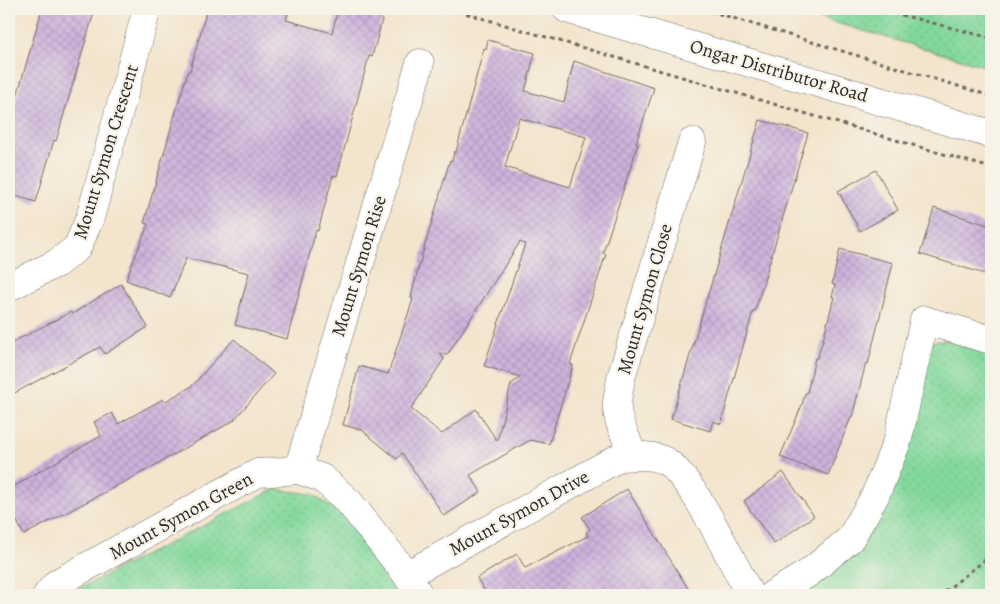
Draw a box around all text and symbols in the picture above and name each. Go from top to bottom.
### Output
street label: Ongar Distributor Road [687,33,872,109]
street label: Mount Symon Crescent [67,62,145,242]
street label: Mount Symon Rise [325,192,393,340]
street label: Mount Symon Close [611,221,679,377]
street label: Mount Symon Drive [444,464,594,562]
street label: Mount Symon Green [105,466,257,566]

